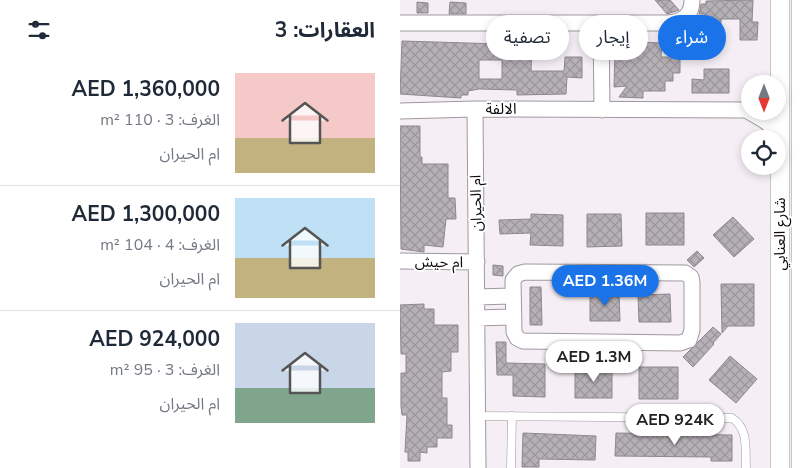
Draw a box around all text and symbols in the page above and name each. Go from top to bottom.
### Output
chip: تصفية [486,15,569,60]
chip: إيجار [579,15,648,60]
chip: شراء [658,15,726,60]
icon: filters [25,16,53,44]
text: العقارات: 3 [275,16,375,44]
text: AED 1,360,000 [72,75,220,103]
north arrow [741,75,786,120]
map controls [741,75,786,175]
icon: home [275,93,335,153]
street label: الالفة [486,99,516,119]
text: الغرف: 3 · 110 m² [100,109,220,131]
button: locate [741,130,786,175]
text: ام الحيران [160,143,220,165]
street label: ام الحيران [466,174,487,232]
street label: شارع العنابي [770,197,792,270]
text: AED 1,300,000 [72,200,220,228]
icon: home [275,218,335,278]
text: الغرف: 4 · 104 m² [100,234,220,256]
street label: ام حيش [415,252,463,273]
pin: AED 1.36M [548,264,662,307]
text: ام الحيران [160,268,220,290]
text: AED 1.36M [563,270,647,292]
text: AED 924,000 [89,325,220,353]
pin: AED 1.3M [542,340,646,383]
icon: home [275,343,335,403]
text: AED 1.3M [556,346,632,368]
text: الغرف: 3 · 95 m² [110,359,220,381]
text: ام الحيران [160,393,220,415]
pin: AED 924K [623,404,727,446]
text: AED 924K [636,409,714,431]

